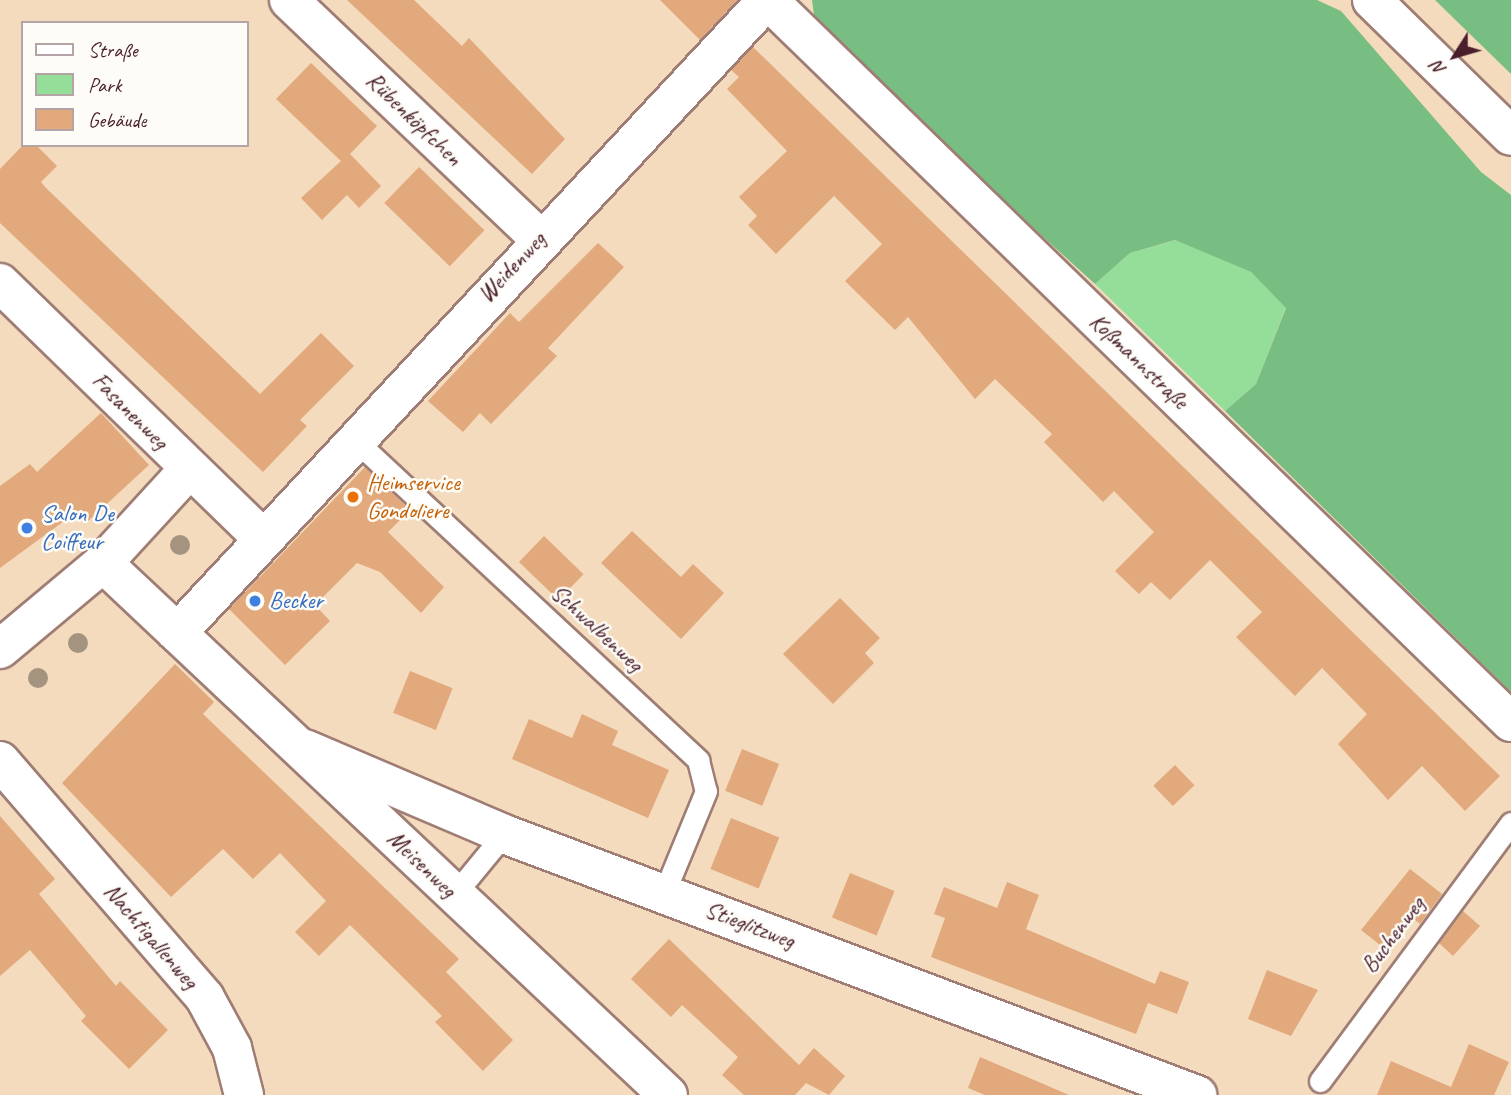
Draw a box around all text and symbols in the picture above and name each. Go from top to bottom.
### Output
legend [21,21,248,147]
north arrow [1420,21,1490,91]
text: Straße [88,37,138,63]
text: N [1425,57,1451,81]
street label: Rübenköpfchen [360,66,468,172]
text: Park [88,72,121,98]
text: Gebäude [88,107,146,133]
street label: Weidenweg [472,226,552,308]
street label: Koßmannstraße [1084,307,1194,415]
street label: Fasanenweg [86,367,174,455]
place label: Heimservice Gondoliere [367,469,460,525]
marker: Heimservice Gondoliere [345,489,361,505]
place label: Salon De Coiffeur [41,500,114,556]
marker: Salon De Coiffeur [19,520,35,536]
street label: Schwalbenweg [545,578,649,678]
place label: Becker [269,587,323,615]
marker: Becker [247,593,263,609]
street label: Meisenweg [381,824,463,904]
street label: Nachtigallenweg [97,877,205,995]
street label: Buchenweg [1355,891,1431,979]
street label: Stieglitzweg [701,895,799,955]

